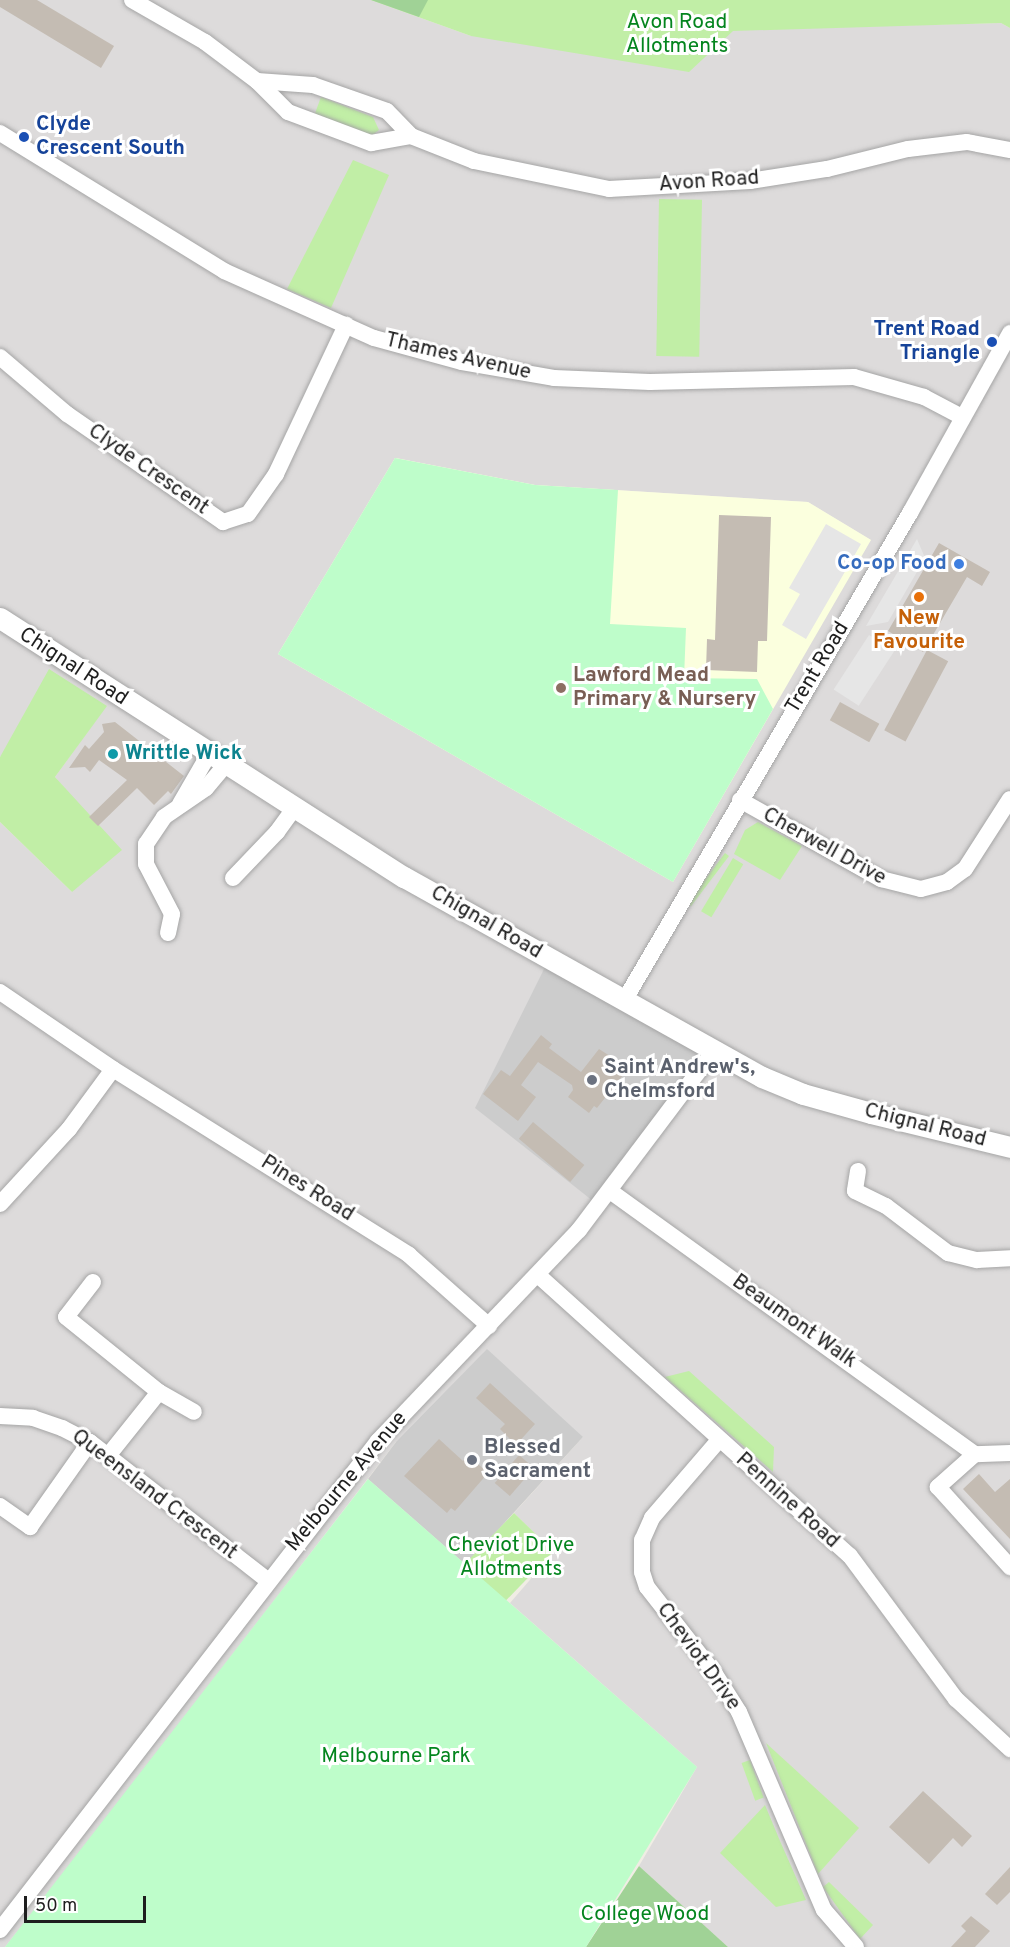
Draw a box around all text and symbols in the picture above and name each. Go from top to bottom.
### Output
park label: Avon Road Allotments [626,10,728,60]
place label: Clyde Crescent South [36,112,185,162]
marker: Clyde Crescent South [17,130,31,144]
street label: Avon Road [658,166,760,198]
place label: Trent Road Triangle [873,317,980,367]
street label: Thames Avenue [382,328,534,386]
marker: Trent Road Triangle [985,335,999,349]
street label: Clyde Crescent [83,419,213,521]
place label: Co-op Food [837,551,947,577]
marker: Co-op Food [952,557,966,571]
marker: New Favourite [912,590,926,604]
place label: New Favourite [873,606,965,656]
street label: Trent Road [781,618,855,718]
street label: Chignal Road [14,622,132,712]
place label: Lawford Mead Primary & Nursery [573,663,756,713]
marker: Lawford Mead Primary & Nursery [554,681,568,695]
place label: Writtle Wick [125,741,242,767]
marker: Writtle Wick [106,747,120,761]
street label: Cherwell Drive [758,803,890,891]
street label: Chignal Road [426,881,546,965]
place label: Saint Andrew's, Chelmsford [604,1055,756,1105]
marker: Saint Andrew's, Chelmsford [585,1073,599,1087]
street label: Chignal Road [861,1099,989,1153]
street label: Pines Road [256,1150,358,1228]
street label: Beaumont Walk [727,1269,861,1375]
street label: Melbourne Avenue [281,1406,413,1558]
street label: Queensland Crescent [66,1424,242,1566]
place label: Blessed Sacrament [484,1435,591,1485]
street label: Pennine Road [730,1448,844,1554]
marker: Blessed Sacrament [465,1453,479,1467]
park label: Cheviot Drive Allotments [448,1533,574,1583]
street label: Cheviot Drive [651,1598,745,1716]
park label: Melbourne Park [321,1744,471,1770]
scale bar [27,1884,148,1922]
text: 50 m [35,1895,77,1918]
park label: College Wood [580,1902,710,1928]

